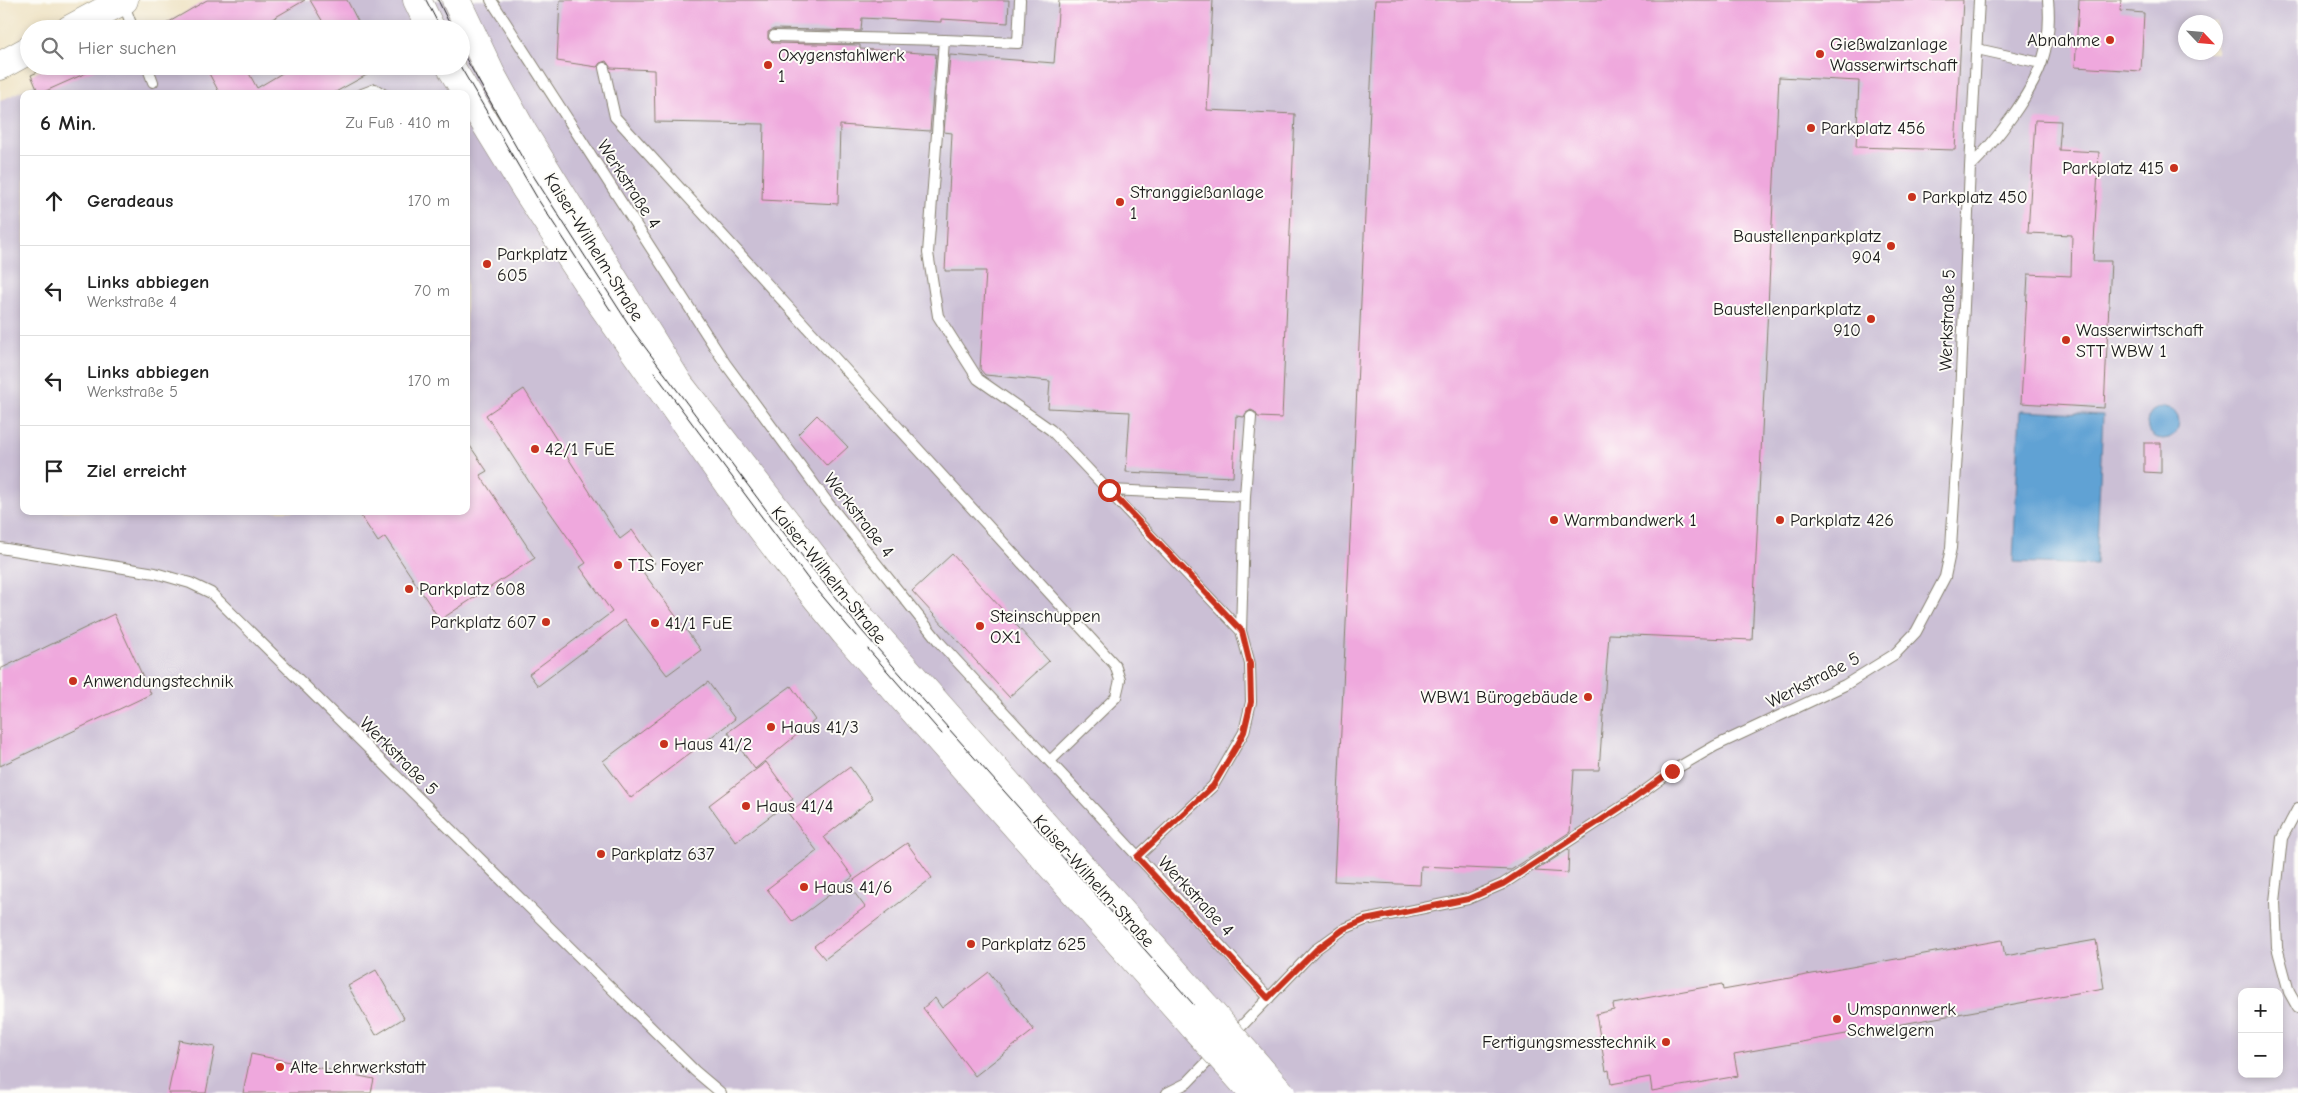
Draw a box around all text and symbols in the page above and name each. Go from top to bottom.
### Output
north arrow [2178,15,2223,60]
search box [20,20,470,75]
place label: Abnahme [2027,30,2100,51]
icon: search [38,34,66,62]
place label: Gießwalzanlage Wasserwirtschaft [1830,34,1958,76]
marker: Abnahme [2104,34,2116,46]
text: Hier suchen [78,37,176,59]
place label: Oxygenstahlwerk 1 [778,45,905,87]
marker: Gießwalzanlage Wasserwirtschaft [1814,48,1826,60]
marker: Oxygenstahlwerk 1 [762,59,774,71]
text: 6 Min. [40,111,96,135]
text: Zu Fuß · 410 m [345,114,450,132]
place label: Parkplatz 456 [1821,118,1925,139]
marker: Parkplatz 456 [1805,122,1817,134]
street label: Werkstraße 4 [592,136,665,232]
place label: Parkplatz 415 [2062,158,2164,179]
marker: Parkplatz 415 [2168,162,2180,174]
street label: Kaiser-Wilhelm-Straße [539,169,648,325]
place label: Stranggießanlage 1 [1130,182,1264,224]
icon: ahead [40,187,68,215]
place label: Parkplatz 450 [1922,187,2028,208]
text: Geradeaus [87,190,173,212]
marker: Parkplatz 450 [1906,191,1918,203]
text: 170 m [408,192,450,210]
marker: Stranggießanlage 1 [1114,196,1126,208]
place label: Baustellenparkplatz 904 [1733,226,1881,268]
marker: Baustellenparkplatz 904 [1885,240,1897,252]
place label: Parkplatz 605 [497,244,567,286]
marker: Parkplatz 605 [481,258,493,270]
street label: Werkstraße 5 [1935,269,1960,371]
text: Links abbiegen [87,271,209,293]
icon: left [40,277,68,305]
text: 70 m [414,282,450,300]
text: Werkstraße 4 [87,293,177,311]
place label: Baustellenparkplatz 910 [1713,299,1861,341]
marker: Baustellenparkplatz 910 [1865,313,1877,325]
place label: Wasserwirtschaft STT WBW 1 [2076,320,2204,362]
marker: Wasserwirtschaft STT WBW 1 [2060,334,2072,346]
text: Links abbiegen [87,361,209,383]
icon: left [40,367,68,395]
text: 170 m [408,372,450,390]
text: Werkstraße 5 [87,383,178,401]
place label: 42/1 FuE [545,439,615,460]
marker: 42/1 FuE [529,443,541,455]
icon: arrive [40,457,68,485]
text: Ziel erreicht [87,460,186,482]
street label: Werkstraße 4 [819,469,898,562]
route start [1098,479,1121,502]
street label: Kaiser-Wilhelm-Straße [767,502,891,648]
place label: Warmbandwerk 1 [1564,510,1697,531]
place label: Parkplatz 426 [1790,510,1894,531]
marker: Warmbandwerk 1 [1548,514,1560,526]
marker: Parkplatz 426 [1774,514,1786,526]
place label: TIS Foyer [628,555,704,576]
marker: TIS Foyer [612,559,624,571]
place label: Parkplatz 608 [419,579,525,600]
marker: Parkplatz 608 [403,583,415,595]
place label: Steinschuppen OX1 [990,606,1101,648]
place label: Parkplatz 607 [431,612,536,633]
place label: 41/1 FuE [665,613,732,634]
marker: Parkplatz 607 [540,616,552,628]
marker: 41/1 FuE [649,617,661,629]
marker: Steinschuppen OX1 [974,620,986,632]
street label: Werkstraße 5 [1763,648,1864,713]
place label: Anwendungstechnik [83,671,234,692]
marker: Anwendungstechnik [67,675,79,687]
place label: WBW1 Bürogebäude [1421,687,1578,708]
marker: WBW1 Bürogebäude [1582,691,1594,703]
street label: Werkstraße 5 [355,713,442,800]
place label: Haus 41/3 [781,717,859,738]
marker: Haus 41/3 [765,721,777,733]
place label: Haus 41/2 [674,734,752,755]
marker: Haus 41/2 [658,738,670,750]
route end [1661,760,1684,783]
place label: Haus 41/4 [756,796,833,817]
marker: Haus 41/4 [740,800,752,812]
street label: Kaiser-Wilhelm-Straße [1029,811,1159,952]
place label: Parkplatz 637 [611,844,715,865]
marker: Parkplatz 637 [595,848,607,860]
street label: Werkstraße 4 [1153,852,1238,941]
place label: Haus 41/6 [814,877,892,898]
marker: Haus 41/6 [798,881,810,893]
place label: Parkplatz 625 [981,934,1086,955]
marker: Parkplatz 625 [965,938,977,950]
map controls [2238,988,2283,1078]
button: + [2238,988,2283,1033]
place label: Umspannwerk Schwelgern [1847,999,1956,1041]
marker: Umspannwerk Schwelgern [1831,1013,1843,1025]
place label: Fertigungsmesstechnik [1482,1032,1656,1053]
button: − [2238,1033,2283,1078]
marker: Fertigungsmesstechnik [1660,1036,1672,1048]
place label: Alte Lehrwerkstatt [290,1057,426,1078]
marker: Alte Lehrwerkstatt [274,1061,286,1073]

